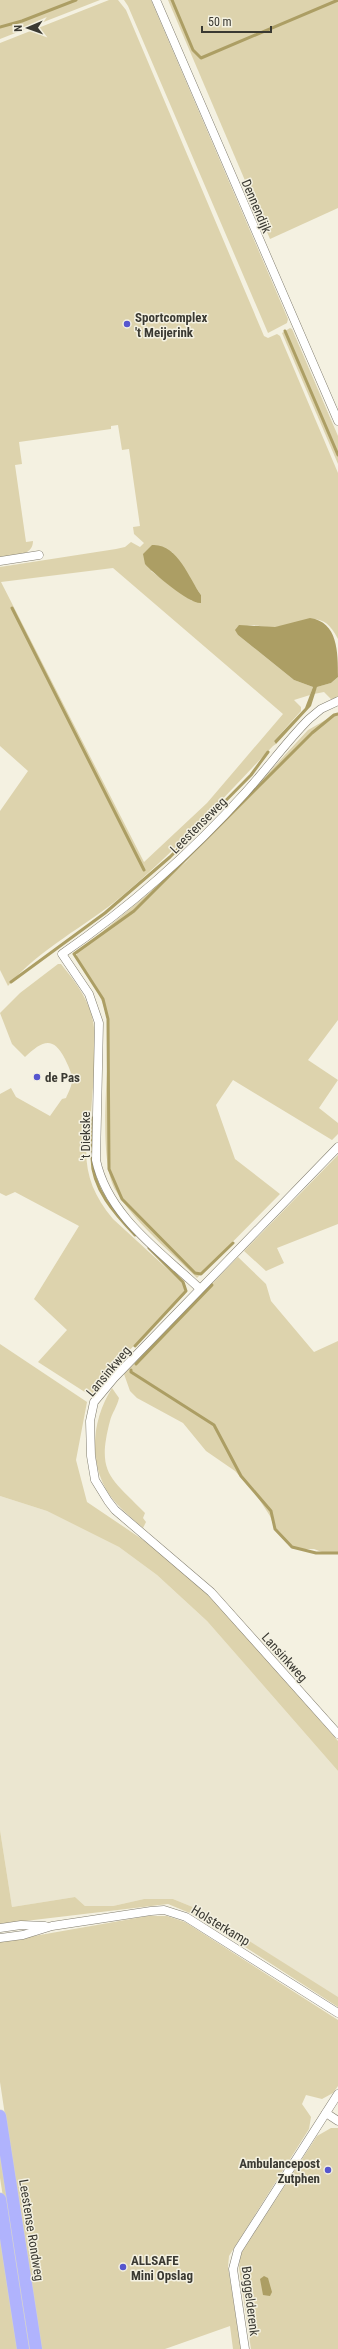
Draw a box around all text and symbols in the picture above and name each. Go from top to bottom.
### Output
north arrow [8,8,48,48]
scale bar [202,8,271,34]
text: 50 m [208,15,232,29]
text: N [12,24,25,32]
street label: Dennendijk [239,177,275,235]
place label: Sportcomplex 't Meijerink [135,310,208,340]
marker: Sportcomplex 't Meijerink [122,319,132,329]
street label: Leestenseweg [167,794,230,857]
place label: de Pas [45,1070,80,1085]
marker: de Pas [32,1072,42,1082]
street label: 't Diekske [78,1111,93,1161]
street label: Lansinkweg [83,1343,134,1399]
street label: Lansinkweg [259,1630,311,1685]
street label: Holsterkamp [189,1902,253,1949]
place label: Ambulancepost Zutphen [239,2156,320,2186]
marker: Ambulancepost Zutphen [323,2165,333,2175]
street label: Leestense Rondweg [16,2178,47,2282]
place label: ALLSAFE Mini Opslag [131,2253,193,2283]
marker: ALLSAFE Mini Opslag [118,2262,128,2272]
street label: Boggelderenk [239,2265,262,2337]

